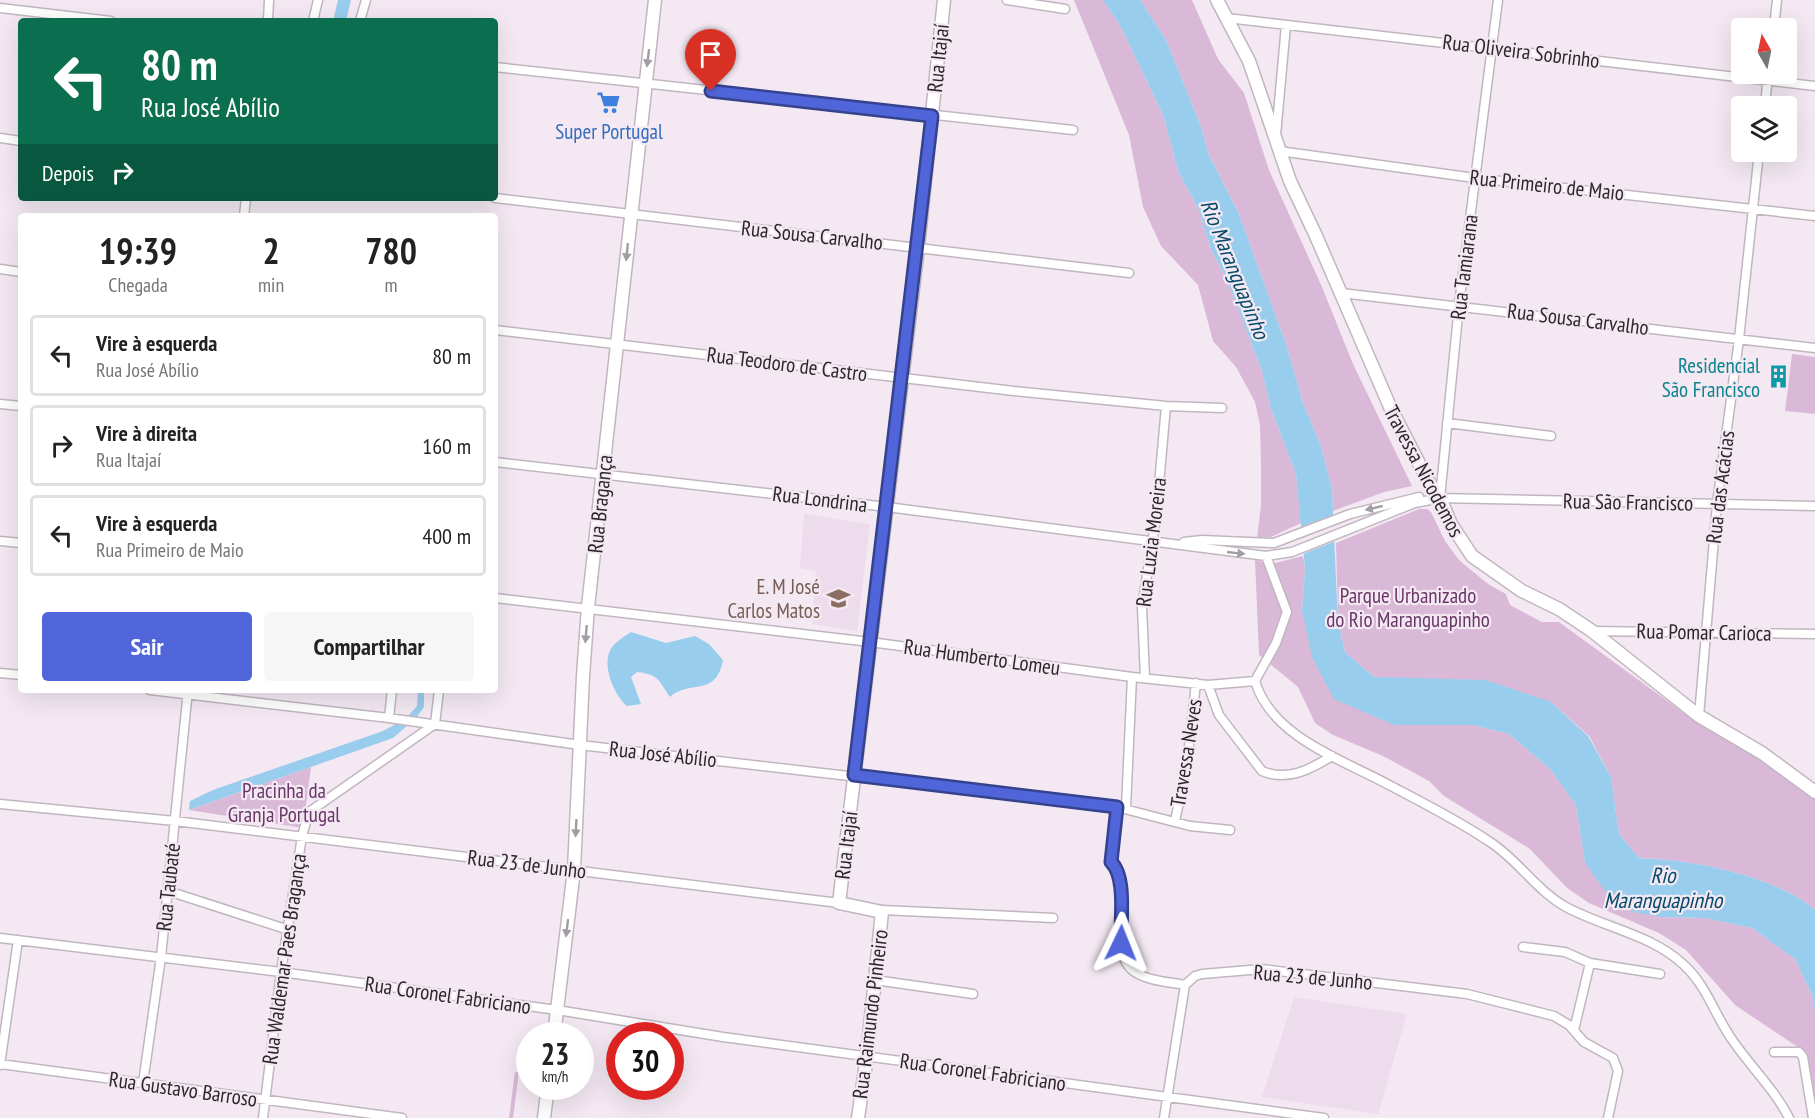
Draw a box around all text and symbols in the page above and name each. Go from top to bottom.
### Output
north arrow [1731,18,1797,84]
map controls [1731,18,1797,162]
street label: Rua Itajaí [921,22,955,94]
street label: Rua Oliveira Sobrinho [1441,28,1601,74]
pin [685,29,736,91]
text: 80 m [141,37,218,92]
icon: arrive [694,38,727,71]
icon: left [42,42,120,120]
one-way arrow [644,49,653,68]
text: Rua José Abílio [141,90,280,124]
supermarket icon: Super Portugal [596,90,622,116]
button: layers [1731,96,1797,162]
place label: Super Portugal [555,118,663,145]
icon: right [106,156,139,189]
text: Depois [42,159,94,187]
street label: Rua Primeiro de Maio [1468,163,1626,207]
water label: Rio Maranguapinho [1194,195,1276,344]
street label: Rua Tamiarana [1444,213,1484,321]
street label: Rua Sousa Carvalho [740,214,884,256]
text: 19:39 [99,227,177,274]
text: 2 [262,227,280,274]
text: 780 [365,227,417,274]
one-way arrow [623,243,632,262]
text: Chegada [108,272,168,298]
text: min [258,272,284,298]
text: m [385,272,398,298]
street label: Rua Sousa Carvalho [1506,297,1650,341]
text: Vire à esquerda [96,329,217,357]
icon: left [45,339,78,372]
street label: Rua Teodoro de Castro [705,341,869,387]
text: 80 m [432,342,471,370]
place label: Residencial São Francisco [1662,352,1760,403]
text: Rua José Abílio [96,357,199,383]
building icon: Residencial São Francisco [1765,364,1791,390]
street label: Travessa Nicodemos [1378,401,1470,541]
text: Vire à direita [96,419,197,447]
icon: right [45,429,78,462]
street label: Rua das Acácias [1700,429,1740,545]
text: 160 m [422,432,471,460]
text: Rua Itajaí [96,447,161,473]
street label: Rua Bragança [581,454,619,554]
street label: Rua Luzia Moreira [1130,476,1172,608]
street label: Rua Londrina [771,480,869,518]
street label: Rua São Francisco [1563,487,1693,517]
one-way arrow [1365,503,1383,513]
text: Vire à esquerda [96,509,217,537]
icon: left [45,519,78,552]
text: 400 m [422,522,471,550]
text: Rua Primeiro de Maio [96,537,244,563]
one-way arrow [1227,548,1246,558]
place label: E. M José Carlos Matos [727,573,820,624]
park label: Parque Urbanizado do Rio Maranguapinho [1326,582,1490,633]
school or university icon: E. M José Carlos Matos [825,585,851,611]
button: Sair [42,612,252,681]
button: Compartilhar [264,612,474,681]
street label: Rua Pomar Carioca [1636,617,1772,647]
one-way arrow [581,624,591,643]
street label: Rua Humberto Lomeu [902,633,1062,681]
street label: Travessa Neves [1164,697,1208,809]
street label: Rua José Abílio [608,735,718,773]
park label: Pracinha da Granja Portugal [228,777,340,828]
street label: Rua Itajaí [828,809,864,881]
one-way arrow [572,819,581,838]
street label: Rua Taubaté [150,842,186,932]
street label: Rua 23 de Junho [466,843,588,885]
street label: Rua Waldemar Paes Bragança [256,852,312,1066]
water label: Rio Maranguapinho [1604,861,1724,914]
position arrow [1089,911,1153,975]
one-way arrow [563,918,572,937]
street label: Rua Raimundo Pinheiro [846,928,894,1100]
street label: Rua 23 de Junho [1252,958,1374,996]
street label: Rua Coronel Fabriciano [363,970,533,1020]
speed limit sign: 30 [606,1022,684,1100]
text: 23 [541,1034,569,1073]
street label: Rua Coronel Fabriciano [898,1047,1068,1097]
street label: Rua Gustavo Barroso [107,1065,259,1113]
text: km/h [542,1067,568,1086]

